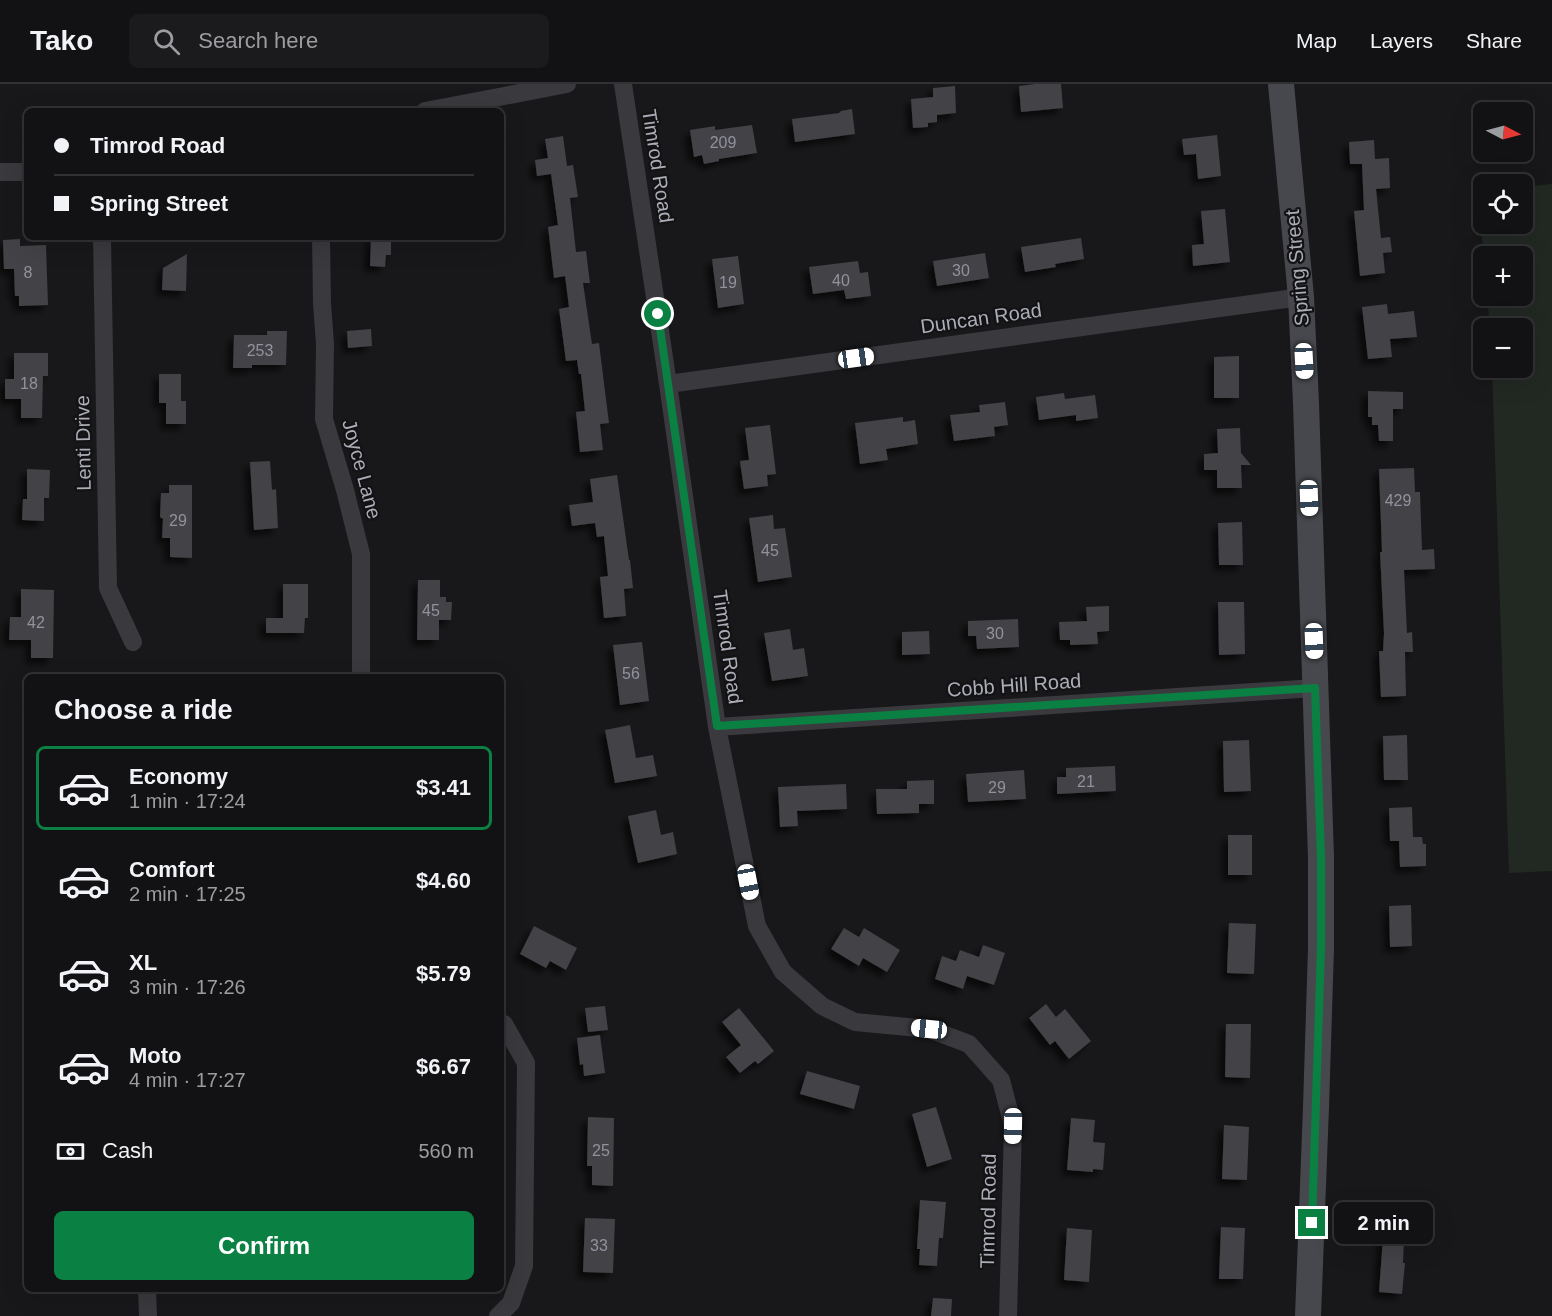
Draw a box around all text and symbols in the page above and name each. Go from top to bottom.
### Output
search box [129,14,549,68]
text: Tako [30,25,93,56]
icon: search [150,25,183,58]
text: Search here [198,28,318,53]
text: Map [1296,29,1337,52]
text: Layers [1370,29,1433,52]
text: Share [1466,29,1522,52]
north arrow [1473,102,1533,162]
map controls [1473,102,1533,378]
street label: Timrod Road [638,108,678,224]
text: Timrod Road [90,133,225,158]
house number: 209 [710,134,736,151]
button: locate [1473,174,1533,234]
text: Spring Street [90,191,228,216]
street label: Spring Street [1281,208,1313,327]
button: + [1473,246,1533,306]
house number: 30 [952,262,970,279]
house number: 8 [24,264,33,281]
house number: 40 [832,272,850,289]
house number: 19 [719,274,737,291]
street label: Duncan Road [919,299,1043,337]
route start [644,300,671,327]
button: − [1473,318,1533,378]
house number: 253 [247,342,273,359]
car [1294,343,1314,379]
car [837,347,875,369]
house number: 18 [20,375,38,392]
street label: Lenti Drive [71,395,95,491]
street label: Joyce Lane [338,417,386,521]
car [1299,480,1319,516]
house number: 429 [1385,492,1411,509]
house number: 29 [169,512,187,529]
house number: 45 [761,542,779,559]
street label: Timrod Road [709,589,747,705]
house number: 45 [422,602,440,619]
house number: 42 [27,614,45,631]
car [1304,623,1324,659]
house number: 30 [986,625,1004,642]
house number: 56 [622,665,640,682]
street label: Cobb Hill Road [946,669,1082,701]
text: Choose a ride [54,695,233,725]
icon: car [57,761,111,815]
text: Economy [129,764,228,789]
house number: 21 [1077,773,1095,790]
text: $3.41 [416,775,471,800]
house number: 29 [988,779,1006,796]
text: 1 min · 17:24 [129,790,246,812]
icon: car [57,854,111,908]
text: Comfort [129,857,215,882]
car [736,863,760,901]
text: $4.60 [416,868,471,893]
text: 2 min · 17:25 [129,883,246,905]
icon: car [57,947,111,1001]
text: XL [129,950,157,975]
text: $5.79 [416,961,471,986]
text: 3 min · 17:26 [129,976,246,998]
car [910,1018,948,1040]
icon: car [57,1040,111,1094]
text: Moto [129,1043,182,1068]
text: $6.67 [416,1054,471,1079]
text: 4 min · 17:27 [129,1069,246,1091]
car [1004,1108,1022,1144]
icon: cash [54,1135,87,1168]
text: Cash [102,1138,153,1163]
text: 560 m [418,1140,474,1162]
house number: 25 [592,1142,610,1159]
street label: Timrod Road [976,1153,1000,1269]
callout: 2 min [1333,1202,1432,1244]
route end [1298,1209,1325,1236]
button: Confirm [54,1211,474,1280]
text: 2 min [1357,1212,1410,1234]
house number: 33 [590,1237,608,1254]

